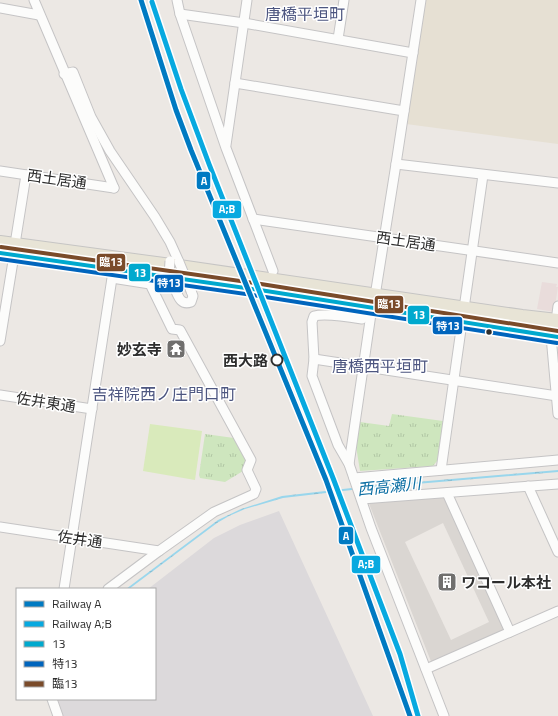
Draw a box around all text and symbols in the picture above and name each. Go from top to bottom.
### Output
district label: 唐橋平垣町 [265,2,345,26]
street label: 西土居通 [26,163,88,195]
line badge: A [196,171,211,190]
text: A [201,173,208,189]
line badge: A;B [212,200,242,219]
text: A;B [219,201,235,217]
street label: 西土居通 [375,225,437,257]
line badge: 臨13 [96,253,126,272]
text: 臨13 [99,254,123,270]
line badge: 13 [128,263,151,282]
text: 13 [134,265,146,281]
line badge: 特13 [154,274,184,293]
text: 特13 [157,275,181,291]
line badge: 臨13 [374,295,404,314]
text: 臨13 [377,296,401,312]
line badge: 13 [407,305,430,325]
text: 13 [413,307,425,323]
line badge: 特13 [432,316,463,335]
text: 特13 [436,318,460,334]
unlabelled marker [484,327,494,337]
place label: 妙玄寺 [117,338,162,361]
temple icon: 妙玄寺 [165,338,187,360]
place label: 西大路 [223,349,268,372]
marker: 西大路 [270,353,284,367]
district label: 唐橋西平垣町 [332,354,428,378]
district label: 吉祥院西ノ庄門口町 [92,382,236,406]
street label: 佐井東通 [15,386,77,418]
water label: 西高瀬川 [356,471,424,501]
street label: 佐井通 [56,524,104,554]
line badge: A [338,526,354,545]
text: A [343,528,350,544]
line badge: A;B [351,555,381,574]
text: A;B [358,556,374,572]
building icon: ワコール本社 [436,571,458,593]
place label: ワコール本社 [461,571,551,594]
legend [16,588,156,700]
text: Railway A [52,594,101,613]
text: Railway A;B [52,614,112,633]
text: 13 [52,634,65,653]
text: 特13 [52,654,77,673]
text: 臨13 [52,674,77,693]

